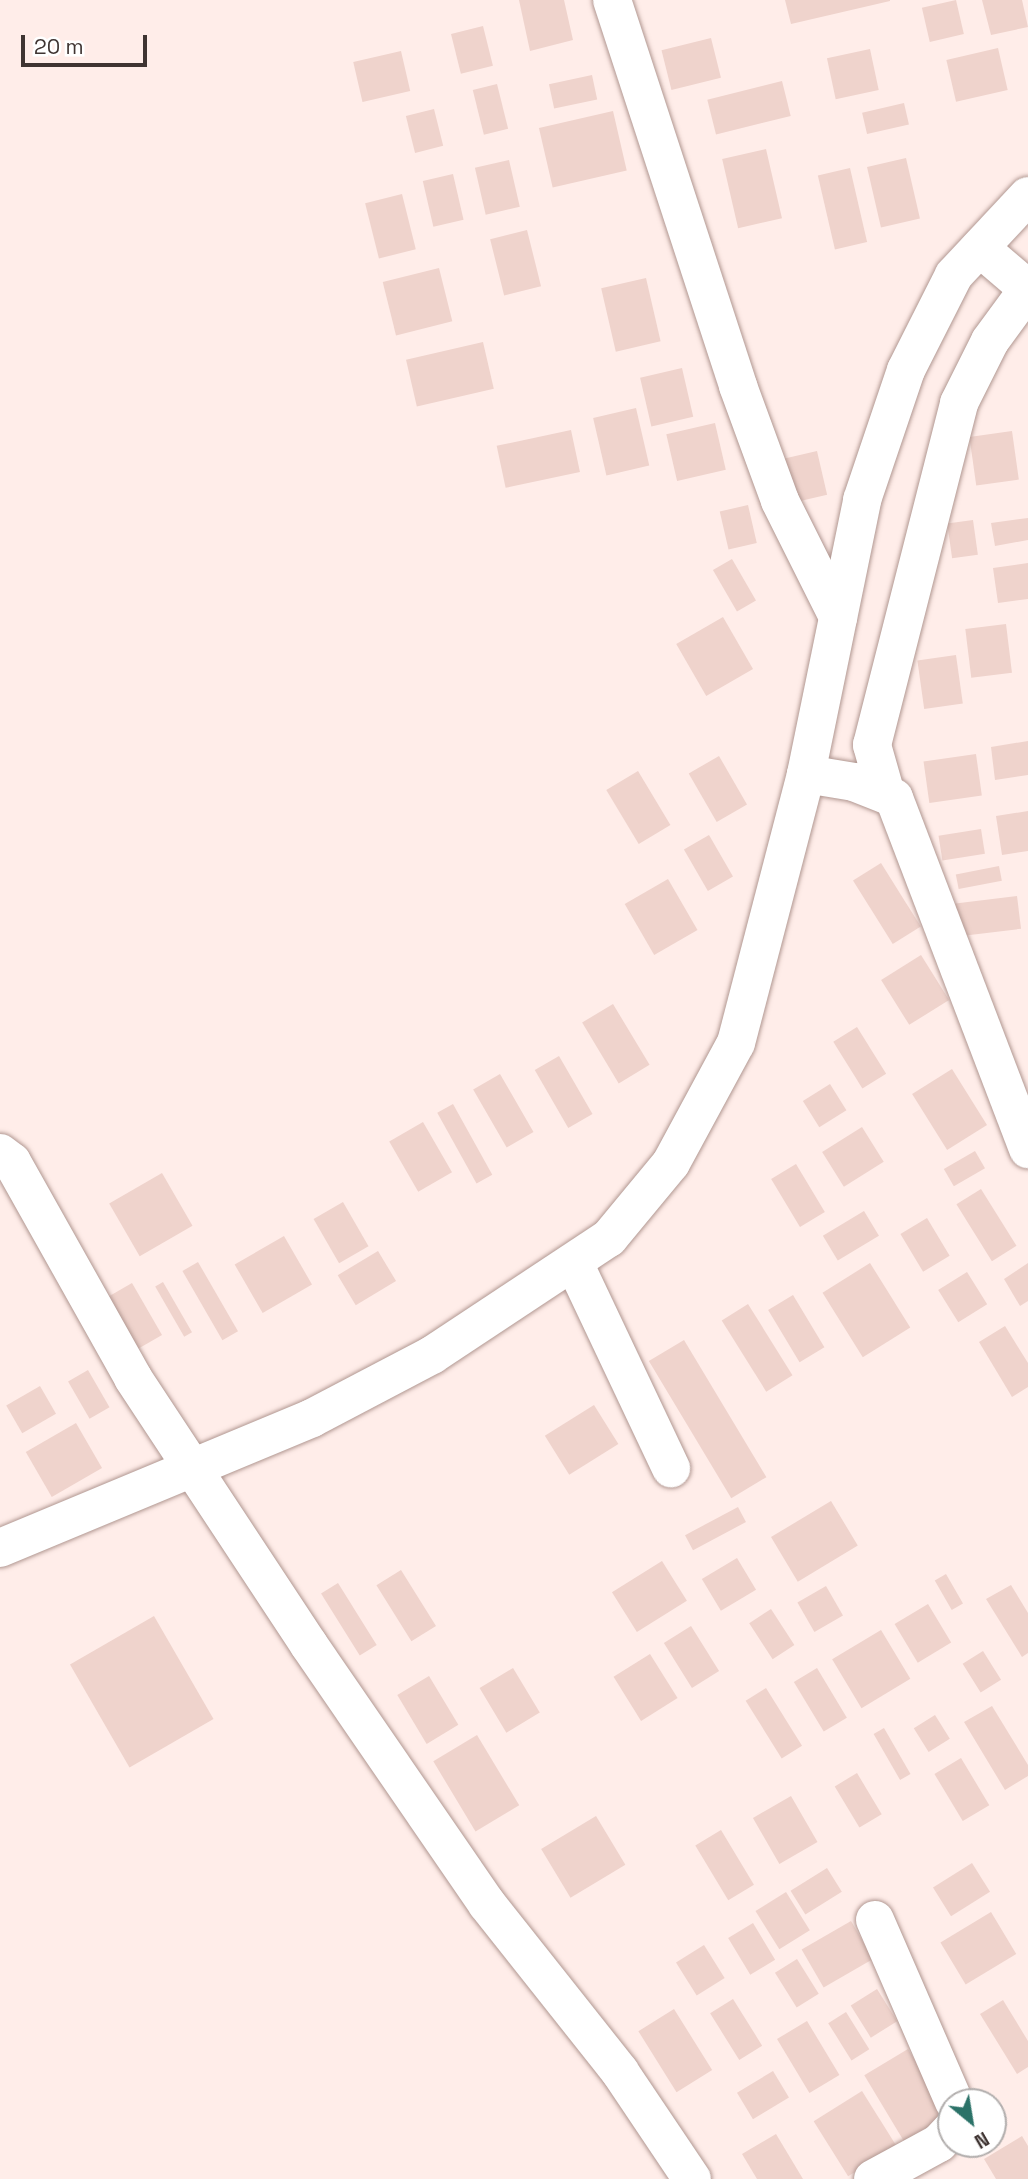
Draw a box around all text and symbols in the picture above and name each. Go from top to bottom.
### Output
scale bar [24,21,150,65]
text: 20 m [34,33,84,60]
north arrow [937,2088,1007,2158]
text: N [970,2126,994,2154]

